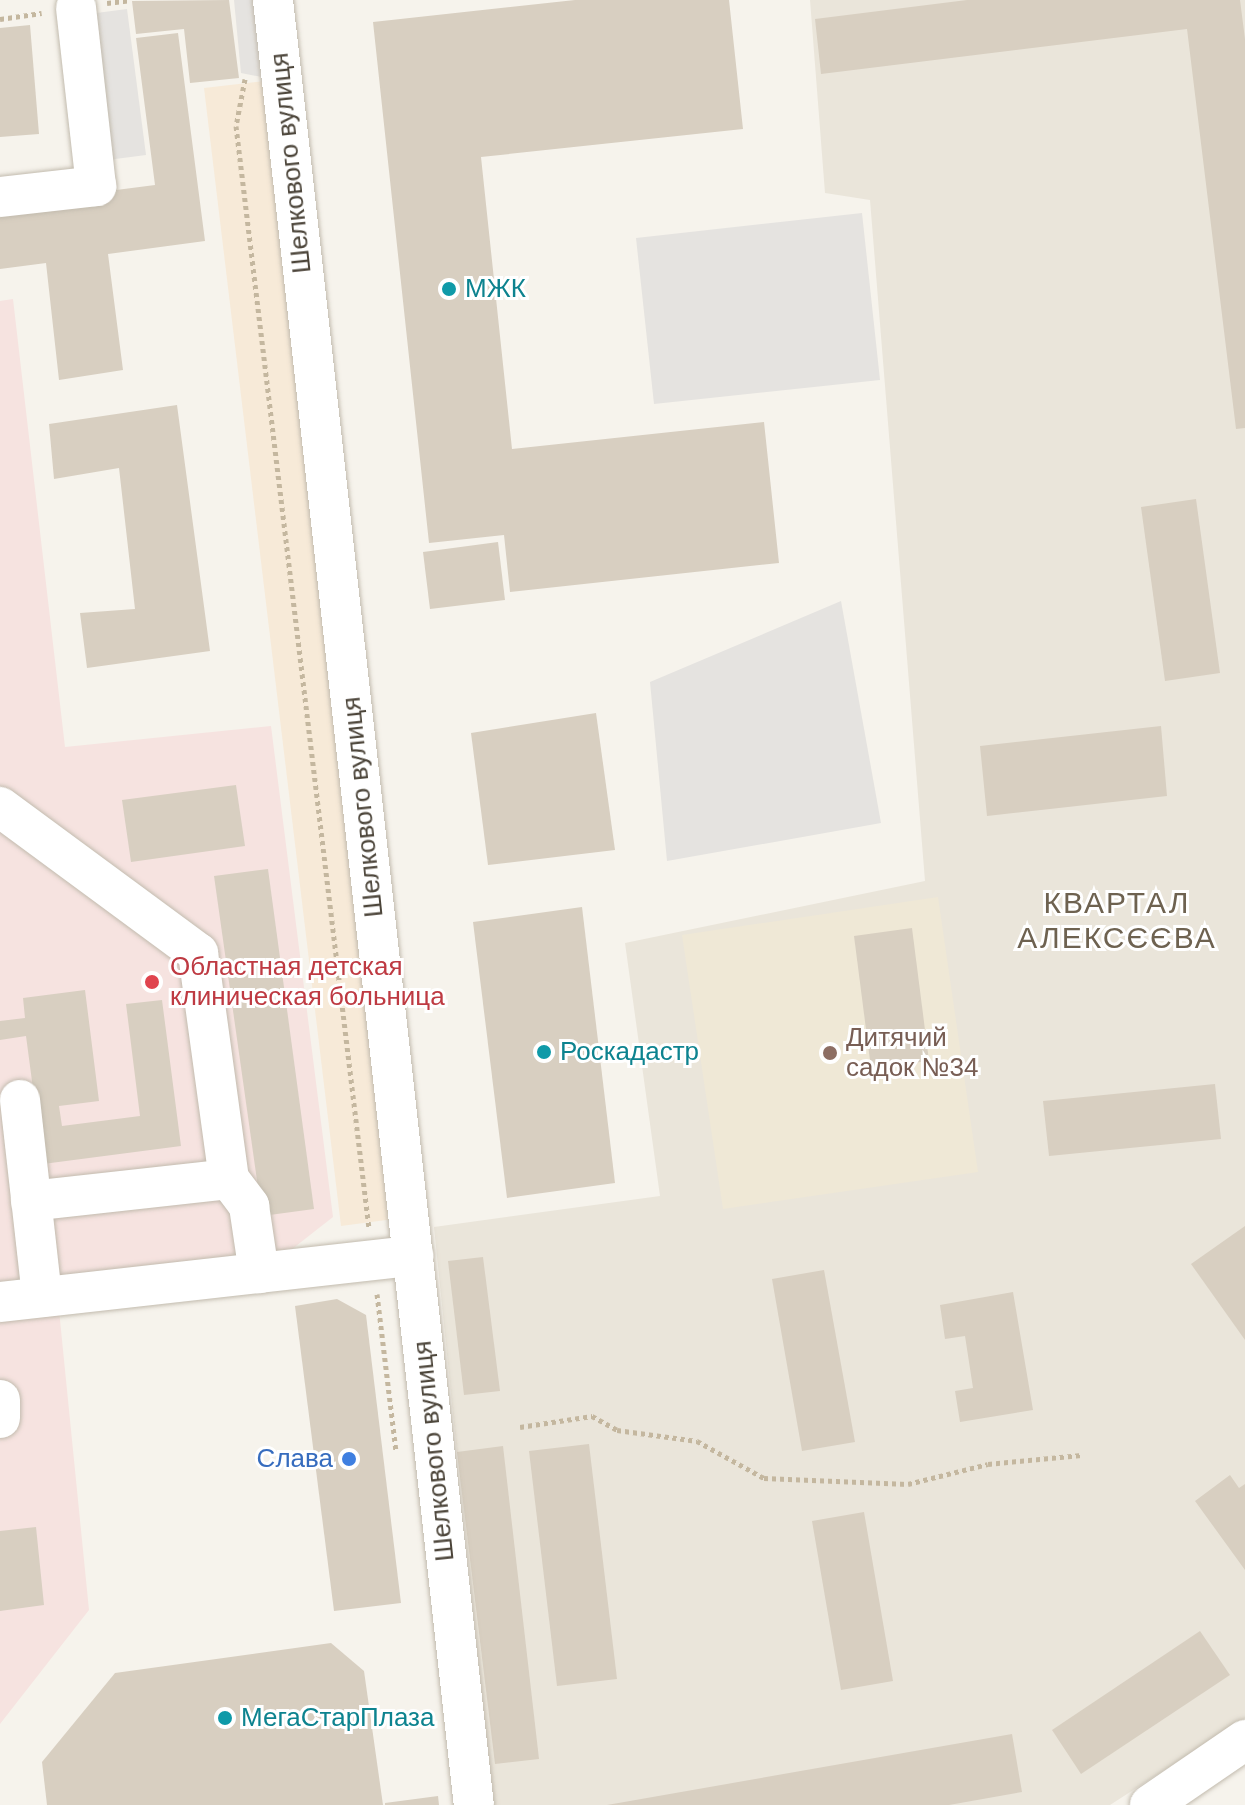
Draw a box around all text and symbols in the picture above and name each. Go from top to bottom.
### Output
street label: Шелкового вулиця [264,51,318,275]
place label: МЖК [465,273,526,305]
marker: МЖК [440,280,458,298]
street label: Шелкового вулиця [336,695,390,919]
district label: КВАРТАЛ АЛЕКСЄЄВА [1017,885,1217,956]
place label: Областная детская клиническая больница [170,951,445,1012]
marker: Областная детская клиническая больница [141,971,163,993]
place label: Дитячий садок №34 [846,1022,979,1084]
place label: Роскадастр [560,1036,699,1068]
marker: Роскадастр [535,1043,553,1061]
marker: Дитячий садок №34 [821,1044,839,1062]
street label: Шелкового вулиця [407,1339,461,1563]
place label: Слава [257,1443,333,1475]
marker: Слава [340,1450,358,1468]
place label: МегаСтарПлаза [241,1702,435,1734]
marker: МегаСтарПлаза [216,1709,234,1727]

